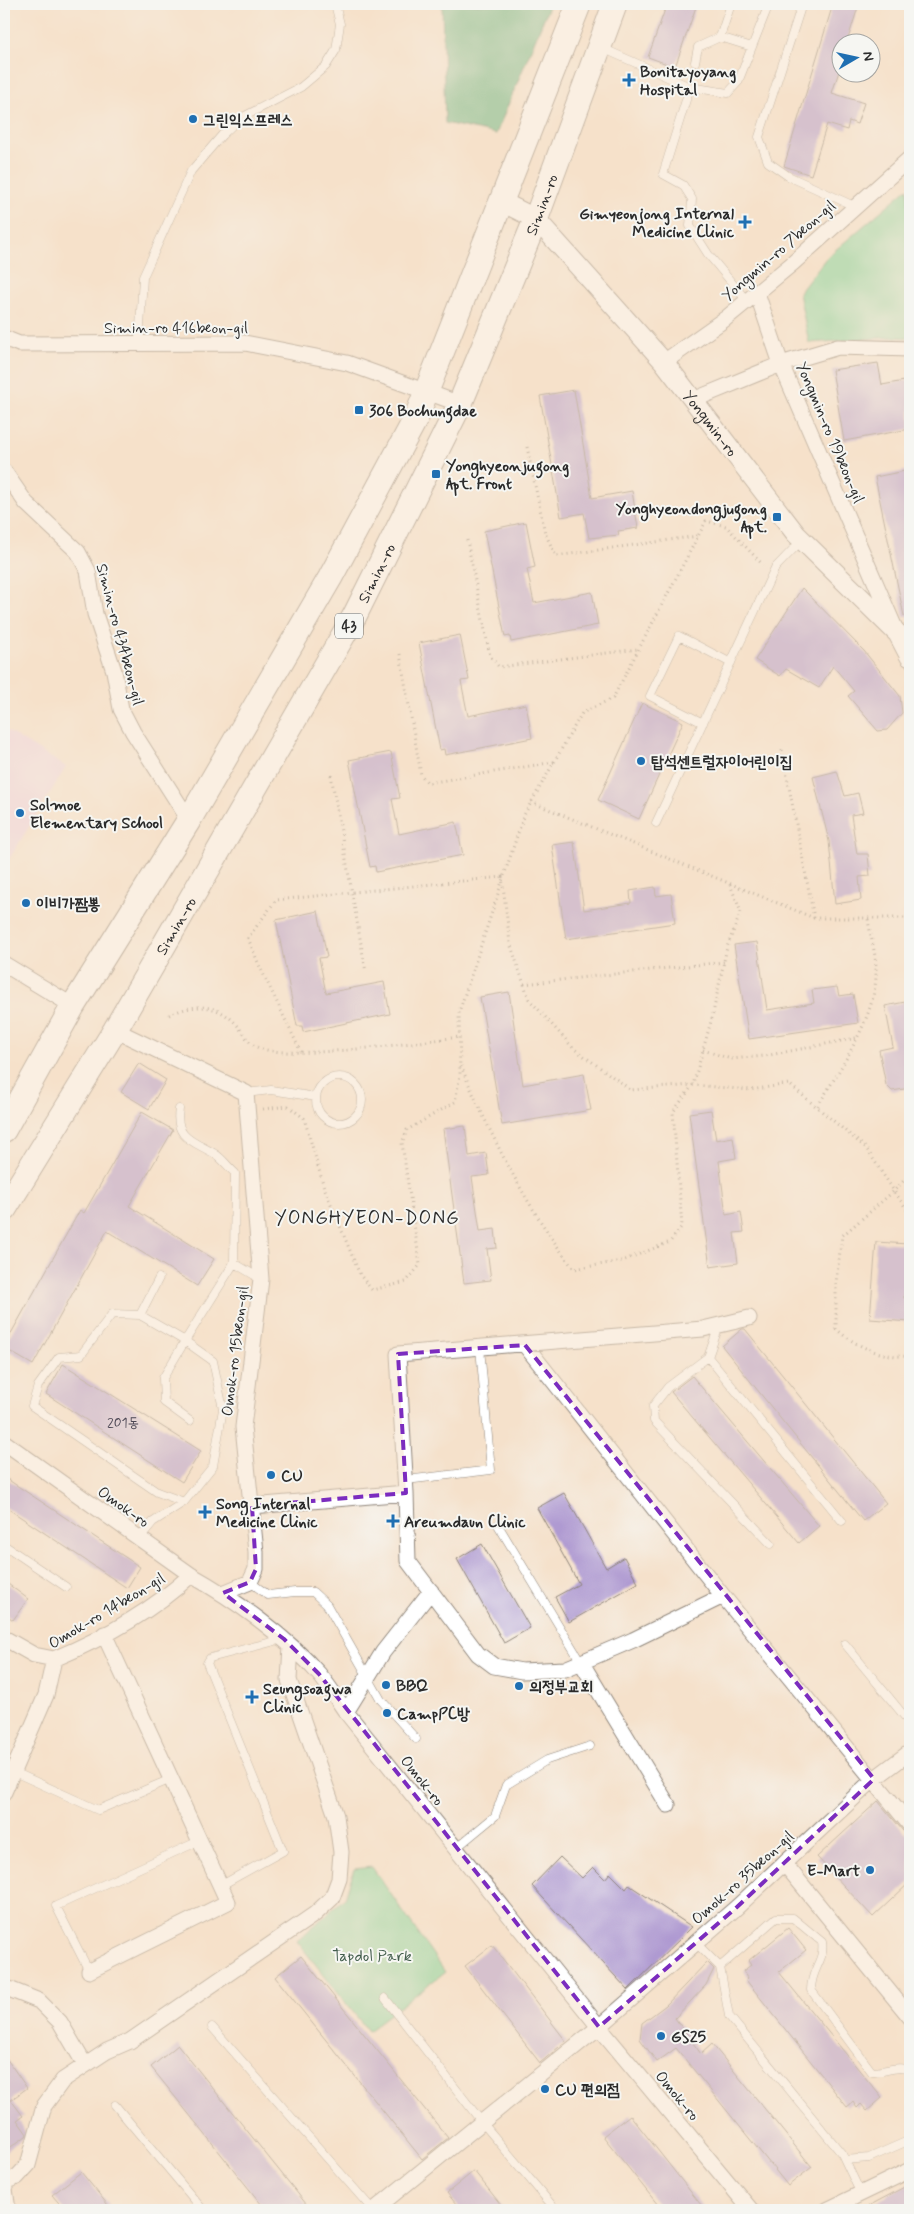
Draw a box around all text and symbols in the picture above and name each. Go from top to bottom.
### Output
north arrow [832,32,882,82]
text: N [858,50,877,62]
place label: Bonitayoyang Hospital [640,62,736,101]
marker: Bonitayoyang Hospital [622,73,636,87]
place label: 그린익스프레스 [203,110,293,131]
marker: 그린익스프레스 [187,113,199,125]
street label: Simin-ro [521,171,564,239]
street label: Yongmin-ro 7beon-gil [718,196,841,307]
place label: Gimyeonjong Internal Medicine Clinic [579,204,735,243]
marker: Gimyeonjong Internal Medicine Clinic [738,215,752,229]
street label: Simin-ro 416beon-gil [104,318,248,339]
street label: Yongmin-ro 19beon-gil [789,359,869,507]
street label: Yongmin-ro [677,386,742,462]
place label: 306 Bochungdae [369,401,477,424]
marker: 306 Bochungdae [353,404,365,416]
place label: Yonghyeonjugong Apt. Front [446,456,569,496]
marker: Yonghyeonjugong Apt. Front [430,468,442,480]
place label: Yonghyeondongjugong Apt. [616,499,767,539]
marker: Yonghyeondongjugong Apt. [771,511,783,523]
street label: Simin-ro [354,540,401,607]
street label: Simin-ro 434beon-gil [91,561,149,708]
road number: 43 [335,614,363,638]
place label: 탑석센트럴자이어린이집 [651,752,793,773]
marker: 탑석센트럴자이어린이집 [635,755,647,767]
place label: Solmoe Elementary School [30,795,163,834]
marker: Solmoe Elementary School [14,807,26,819]
street label: Simin-ro [152,893,202,959]
place label: 이비가짬뽕 [36,894,101,915]
marker: 이비가짬뽕 [20,897,32,909]
district label: YONGHYEON-DONG [274,1206,460,1231]
street label: Omok-ro 15beon-gil [217,1285,254,1417]
house number: 201동 [107,1414,139,1432]
place label: CU [281,1466,303,1487]
marker: CU [265,1469,277,1481]
street label: Omok-ro [93,1482,154,1533]
place label: Song Internal Medicine Clinic [216,1494,318,1533]
marker: Song Internal Medicine Clinic [198,1505,212,1519]
place label: Areumdaun Clinic [404,1512,526,1533]
marker: Areumdaun Clinic [386,1514,400,1528]
street label: Omok-ro 14beon-gil [45,1568,169,1654]
place label: BBQ [396,1676,429,1697]
place label: 의정부교회 [529,1677,593,1698]
place label: Seungsoagwa Clinic [263,1679,352,1718]
marker: BBQ [380,1679,392,1691]
marker: 의정부교회 [513,1680,525,1692]
marker: Seungsoagwa Clinic [245,1690,259,1704]
place label: CampPC방 [397,1704,470,1725]
marker: CampPC방 [381,1707,393,1719]
street label: Omok-ro [395,1751,449,1811]
street label: Omok-ro 35beon-gil [687,1826,799,1930]
place label: E-Mart [807,1861,860,1882]
marker: E-Mart [864,1864,876,1876]
park label: Tapdol Park [332,1946,412,1967]
place label: GS25 [671,2027,707,2048]
marker: GS25 [655,2030,667,2042]
street label: Omok-ro [650,2067,704,2125]
place label: CU 편의점 [555,2080,620,2101]
marker: CU 편의점 [539,2083,551,2095]

